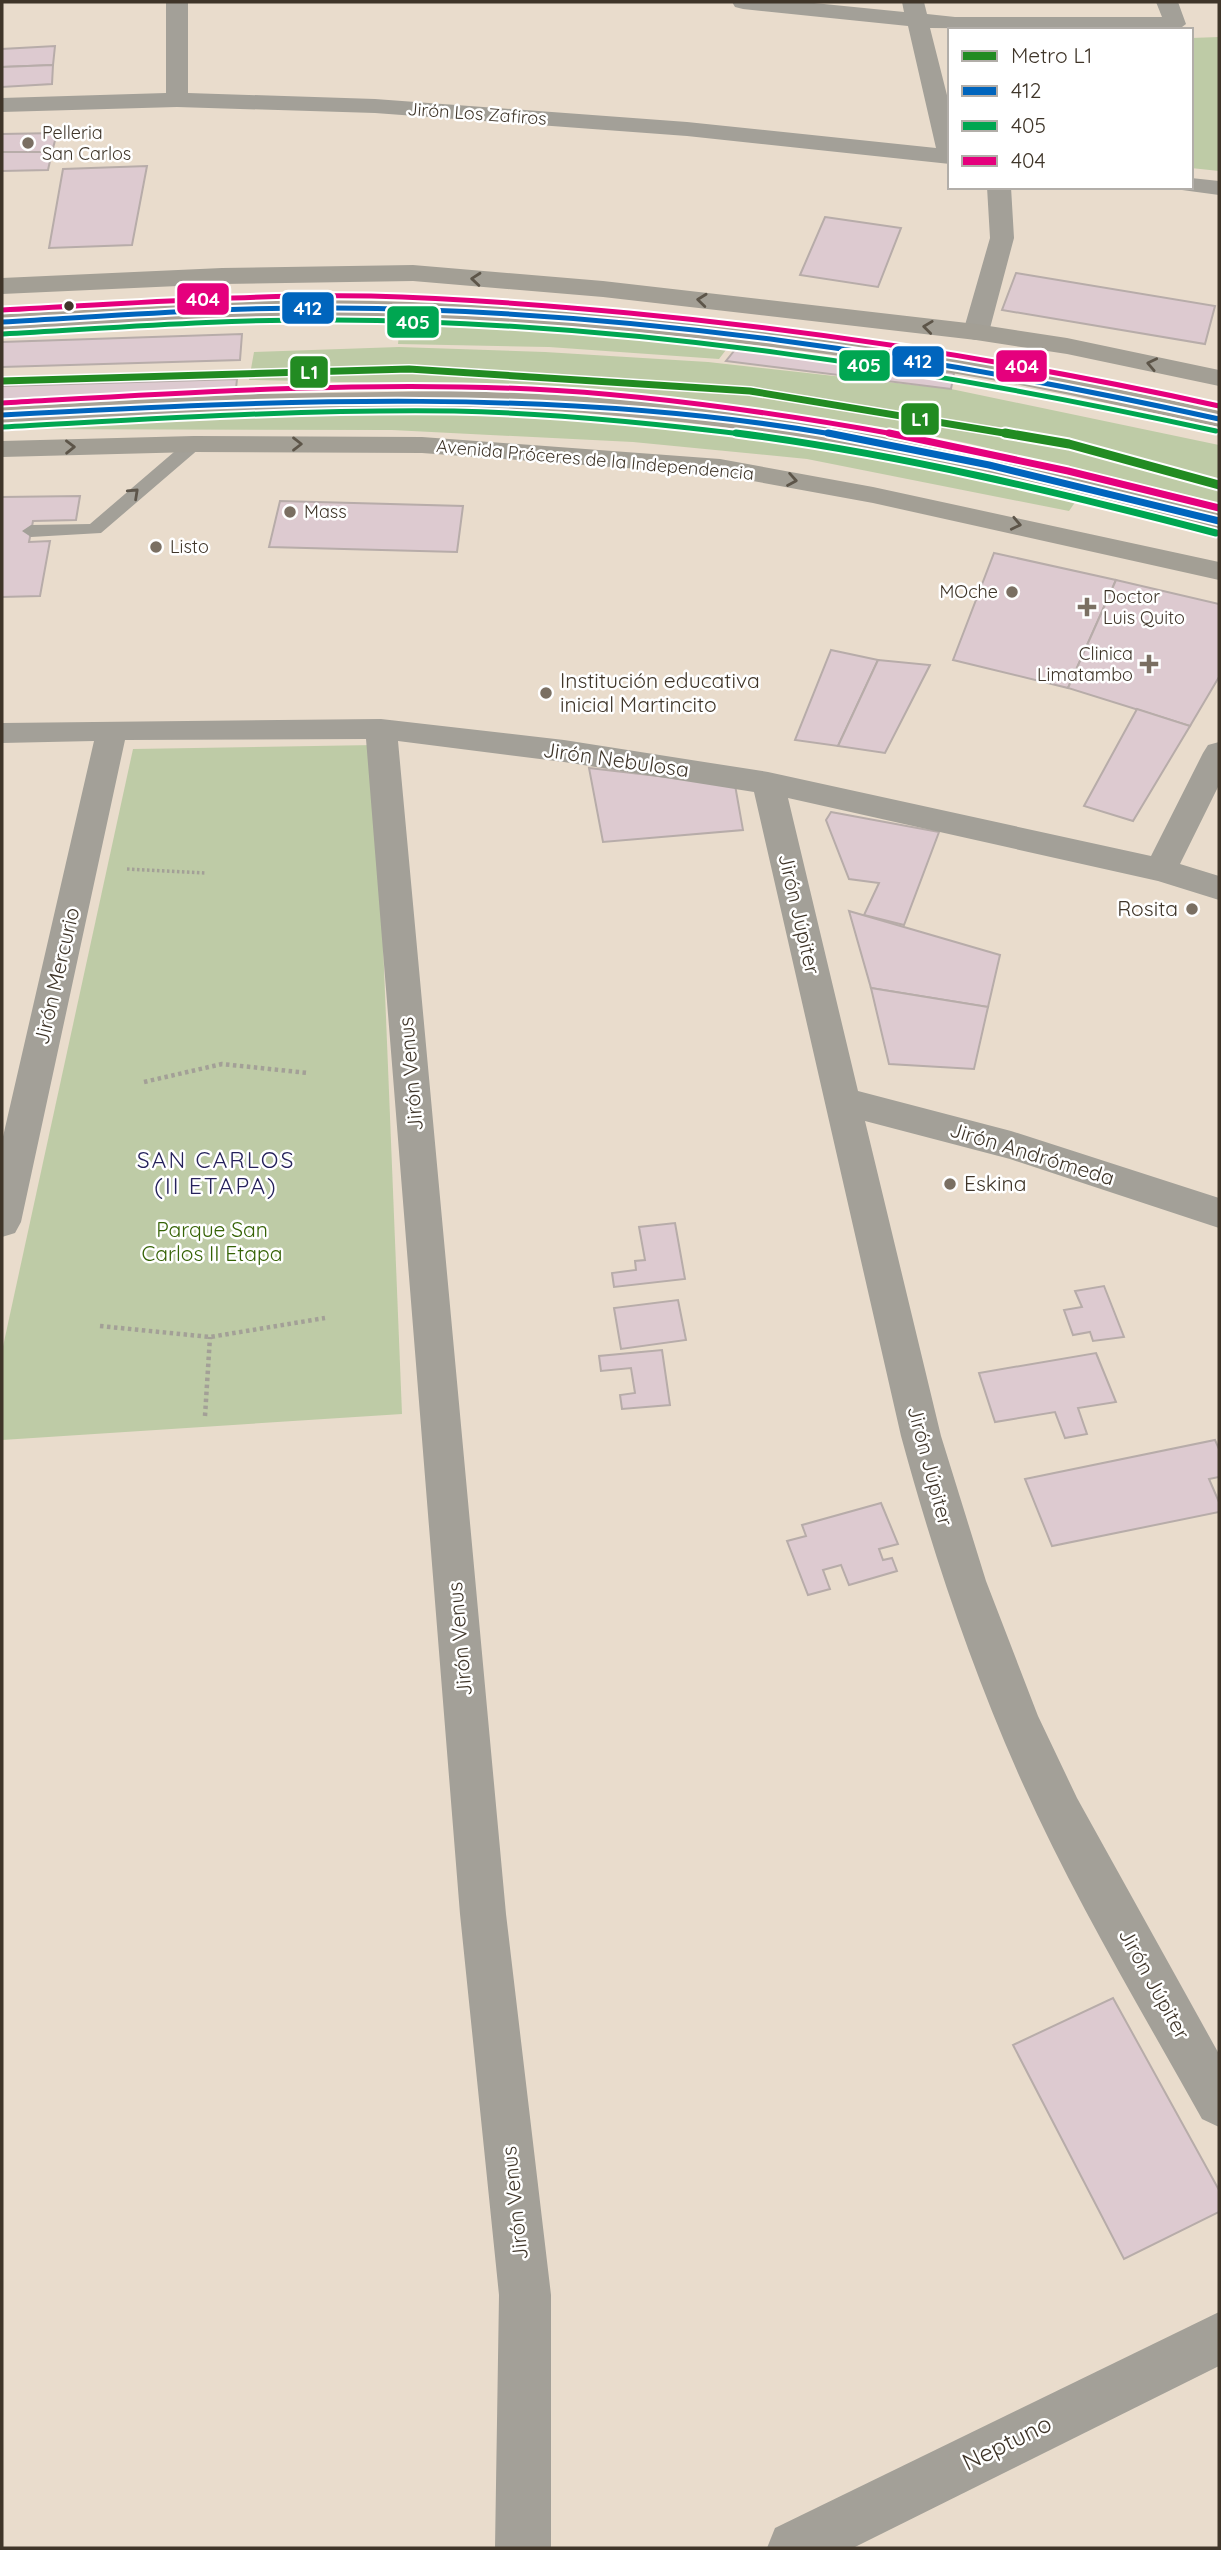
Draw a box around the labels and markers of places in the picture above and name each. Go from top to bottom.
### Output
place label: Pelleria San Carlos [42,121,131,165]
marker: Pelleria San Carlos [20,135,36,151]
unlabelled marker [62,299,76,313]
place label: Mass [304,500,347,523]
marker: Mass [282,504,298,520]
place label: Listo [170,535,209,558]
marker: Listo [148,539,164,555]
place label: MOche [939,580,998,603]
marker: MOche [1004,584,1020,600]
place label: Doctor Luis Quito [1103,585,1185,629]
marker: Doctor Luis Quito [1077,597,1097,617]
place label: Clinica Limatambo [1037,642,1133,686]
marker: Clinica Limatambo [1139,654,1159,674]
place label: Institución educativa inicial Martincito [560,667,760,717]
marker: Institución educativa inicial Martincito [538,685,554,701]
place label: Rosita [1117,895,1178,921]
marker: Rosita [1184,901,1200,917]
place label: Eskina [964,1170,1026,1196]
marker: Eskina [942,1176,958,1192]

